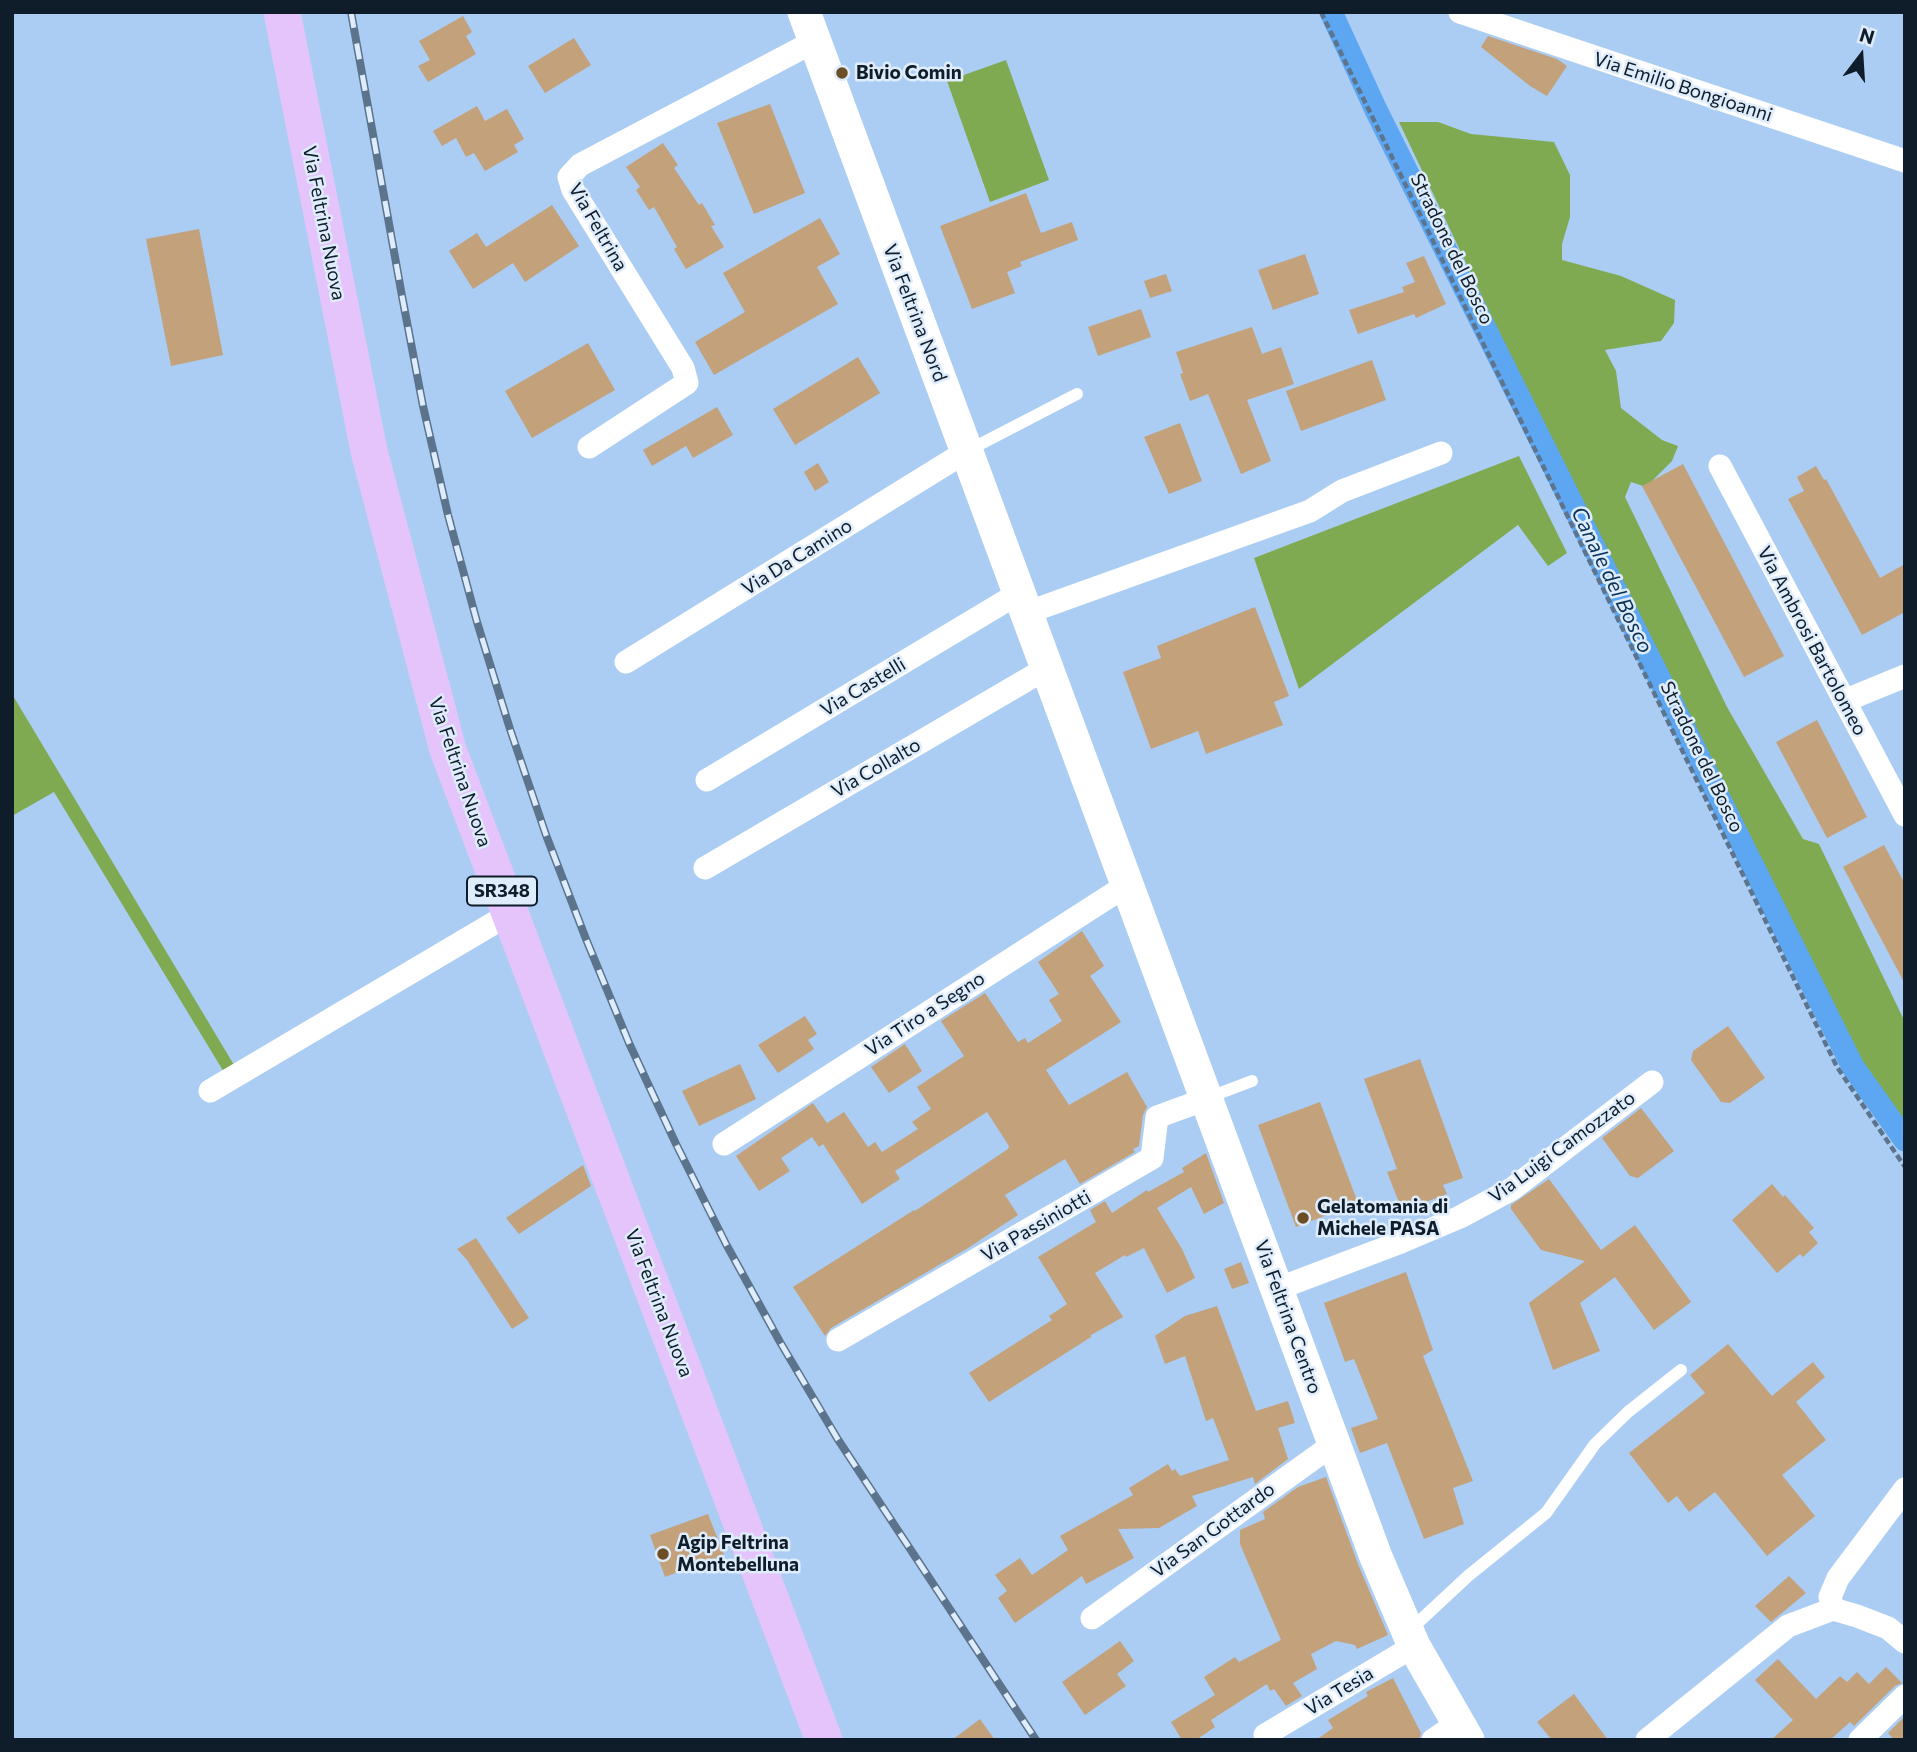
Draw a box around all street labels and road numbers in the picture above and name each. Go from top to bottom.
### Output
street label: Via Emilio Bongioanni [1591,47,1775,127]
street label: Via Feltrina Nuova [298,144,350,302]
street label: Stradone del Bosco [1406,170,1498,328]
street label: Via Feltrina [564,179,632,275]
street label: Via Feltrina Nord [878,241,952,385]
street label: Via Da Camino [738,514,856,600]
street label: Via Ambrosi Bartolomeo [1752,543,1872,739]
street label: Via Castelli [816,653,910,721]
street label: Stradone del Bosco [1656,678,1748,836]
street label: Via Feltrina Nuova [424,694,496,850]
street label: Via Collalto [827,733,925,803]
road number: SR348 [467,876,537,906]
street label: Via Tiro a Segno [861,967,989,1061]
street label: Via Luigi Camozzato [1484,1086,1640,1208]
street label: Via Passiniotti [977,1185,1095,1267]
street label: Via Feltrina Nuova [620,1226,698,1380]
street label: Via Feltrina Centro [1250,1237,1326,1397]
street label: Via San Gottardo [1147,1477,1279,1583]
street label: Via Tesia [1301,1662,1377,1720]

